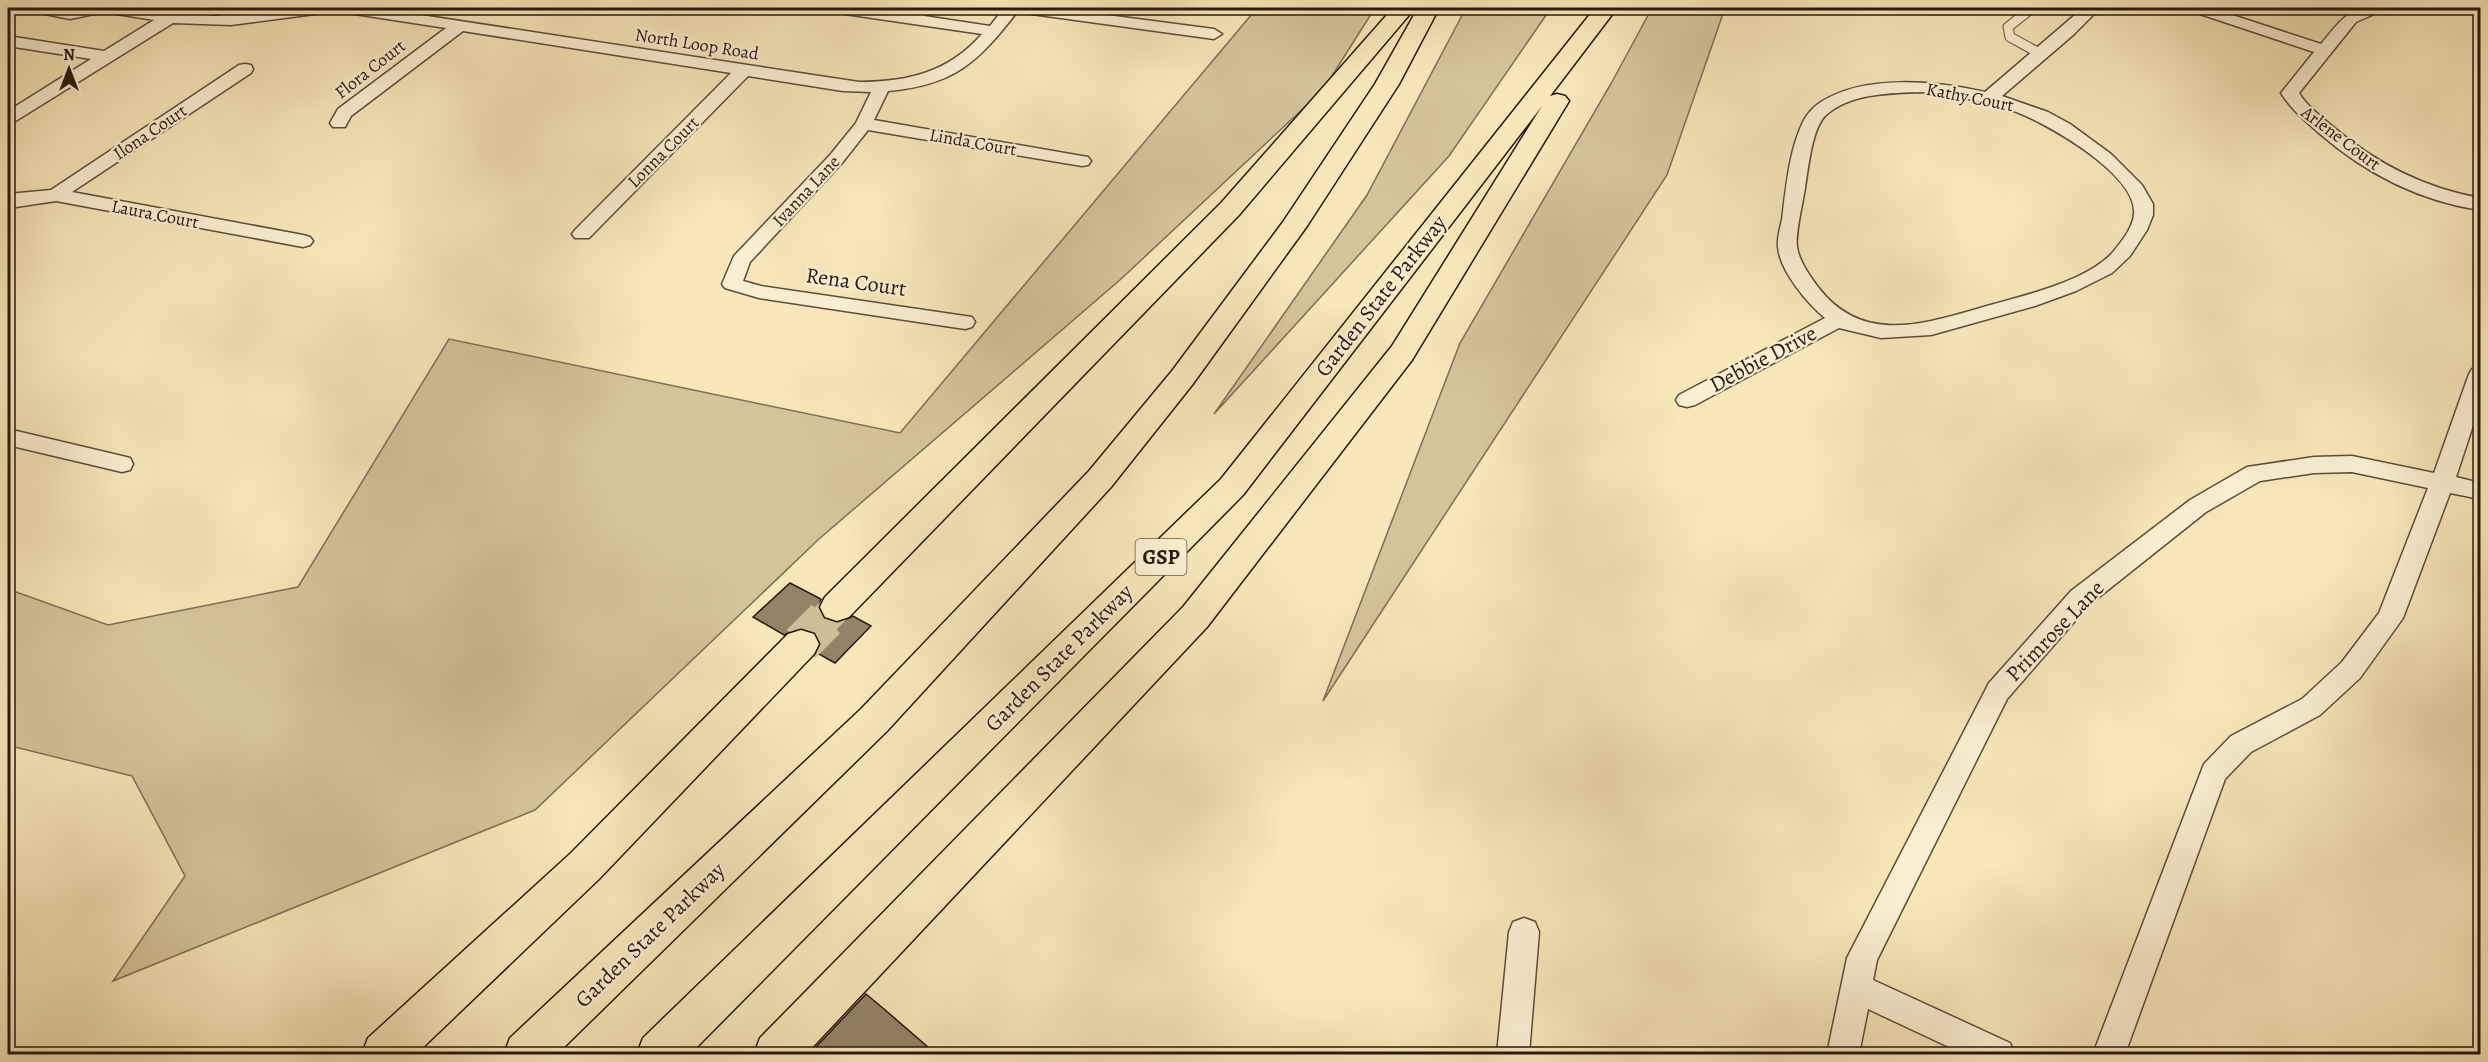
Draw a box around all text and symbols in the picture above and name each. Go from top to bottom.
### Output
street label: North Loop Road [633,22,761,66]
street label: Flora Court [330,34,410,104]
north arrow [39,39,99,99]
text: N [63,44,75,66]
street label: Kathy Court [1924,77,2016,117]
street label: Ilona Court [108,99,192,165]
street label: Arlene Court [2296,100,2386,176]
street label: Lonna Court [622,111,704,193]
street label: Linda Court [928,123,1019,161]
street label: Ivanna Lane [767,150,845,232]
street label: Laura Court [109,194,201,234]
street label: Garden State Parkway [1308,209,1454,383]
street label: Rena Court [804,260,908,304]
street label: Debbie Drive [1704,318,1822,400]
road number: GSP [1136,539,1186,575]
street label: Primrose Lane [1999,574,2111,688]
street label: Garden State Parkway [978,577,1140,739]
street label: Garden State Parkway [568,855,732,1014]

